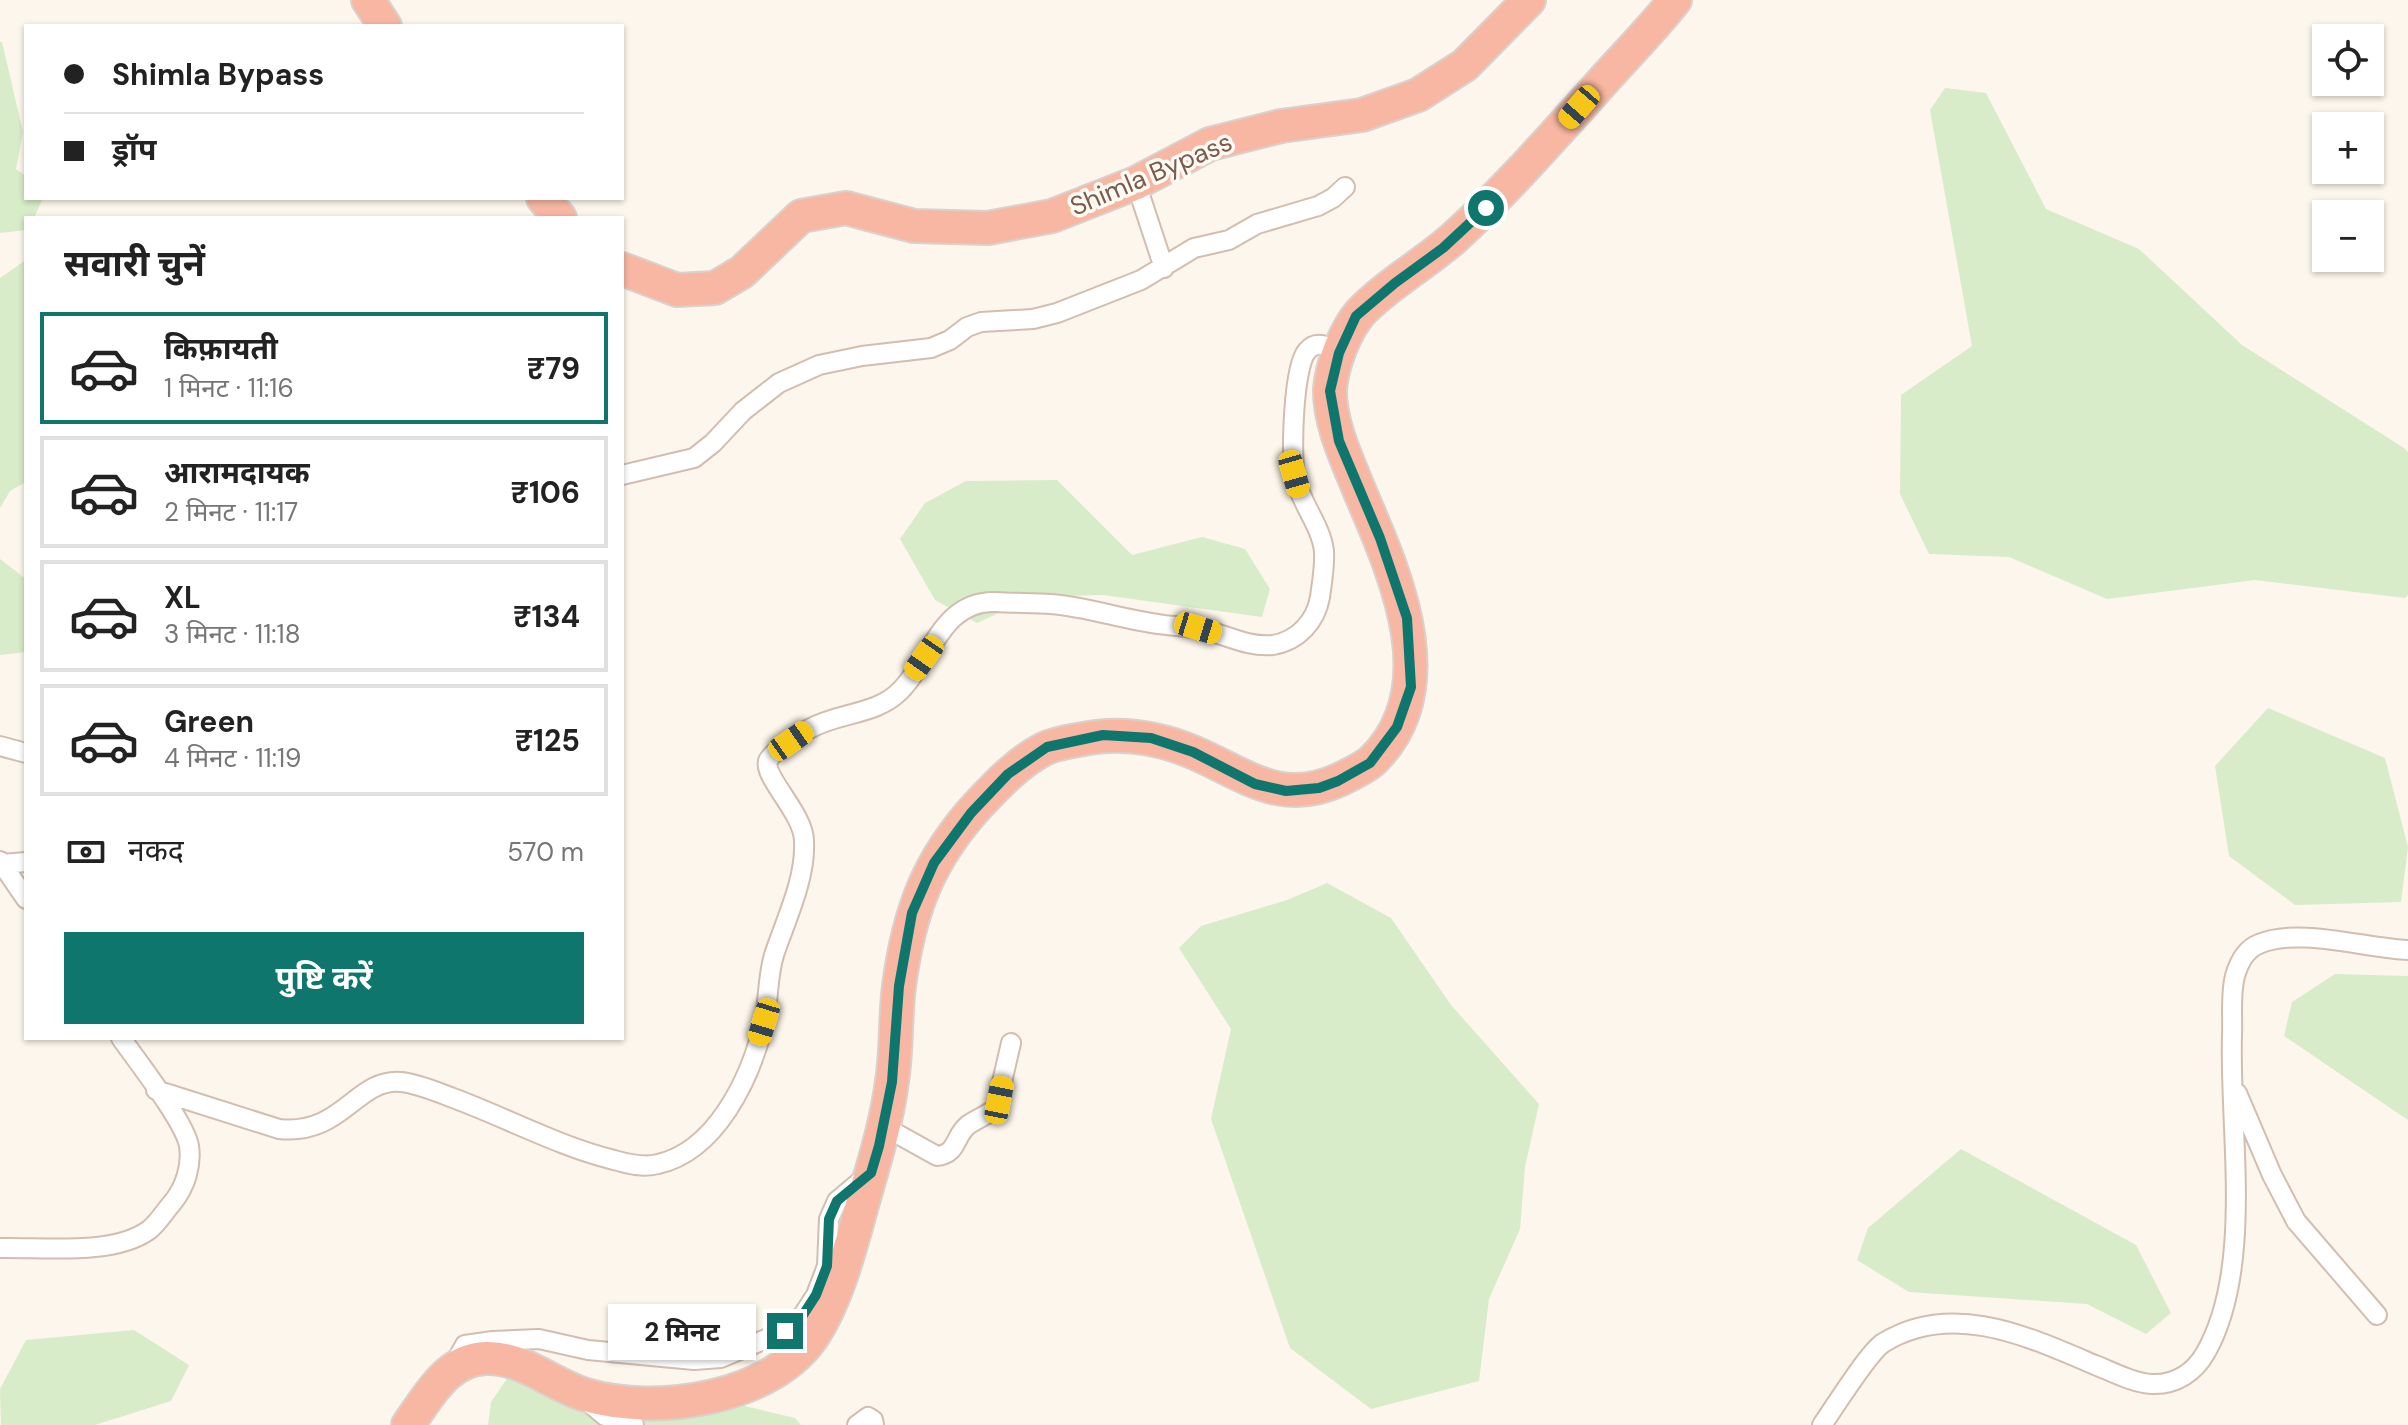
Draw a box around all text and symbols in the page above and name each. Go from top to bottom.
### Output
map controls [2312,24,2384,272]
button: locate [2312,24,2384,96]
text: Shimla Bypass [112,55,324,94]
car [1554,81,1604,133]
button: + [2312,112,2384,184]
street label: Shimla Bypass [1065,125,1237,223]
text: ड्रॉप [112,130,156,169]
route start [1468,190,1504,226]
button: − [2312,200,2384,272]
text: सवारी चुनें [64,240,205,287]
text: किफ़ायती [164,329,278,368]
icon: car [68,332,140,404]
text: ₹79 [527,349,580,388]
text: 1 मिनट · 11:16 [164,371,294,405]
car [1276,448,1312,500]
text: आरामदायक [164,453,310,492]
icon: car [68,456,140,528]
text: ₹106 [510,473,580,512]
text: 2 मिनट · 11:17 [164,495,298,529]
text: XL [164,578,201,617]
icon: car [68,580,140,652]
text: ₹134 [513,597,580,636]
car [1172,610,1224,646]
text: 3 मिनट · 11:18 [164,617,300,651]
car [900,631,948,685]
text: Green [164,702,254,741]
icon: car [68,704,140,776]
car [764,717,818,765]
text: ₹125 [515,721,580,760]
text: 4 मिनट · 11:19 [164,741,301,775]
icon: cash [64,830,108,874]
text: नकद [128,831,184,870]
text: 570 m [507,835,584,869]
button: पुष्टि करें [64,932,584,1024]
car [746,996,782,1048]
car [983,1074,1015,1126]
callout: 2 मिनट [609,1303,757,1359]
route end [767,1313,803,1349]
text: 2 मिनट [644,1315,720,1349]

